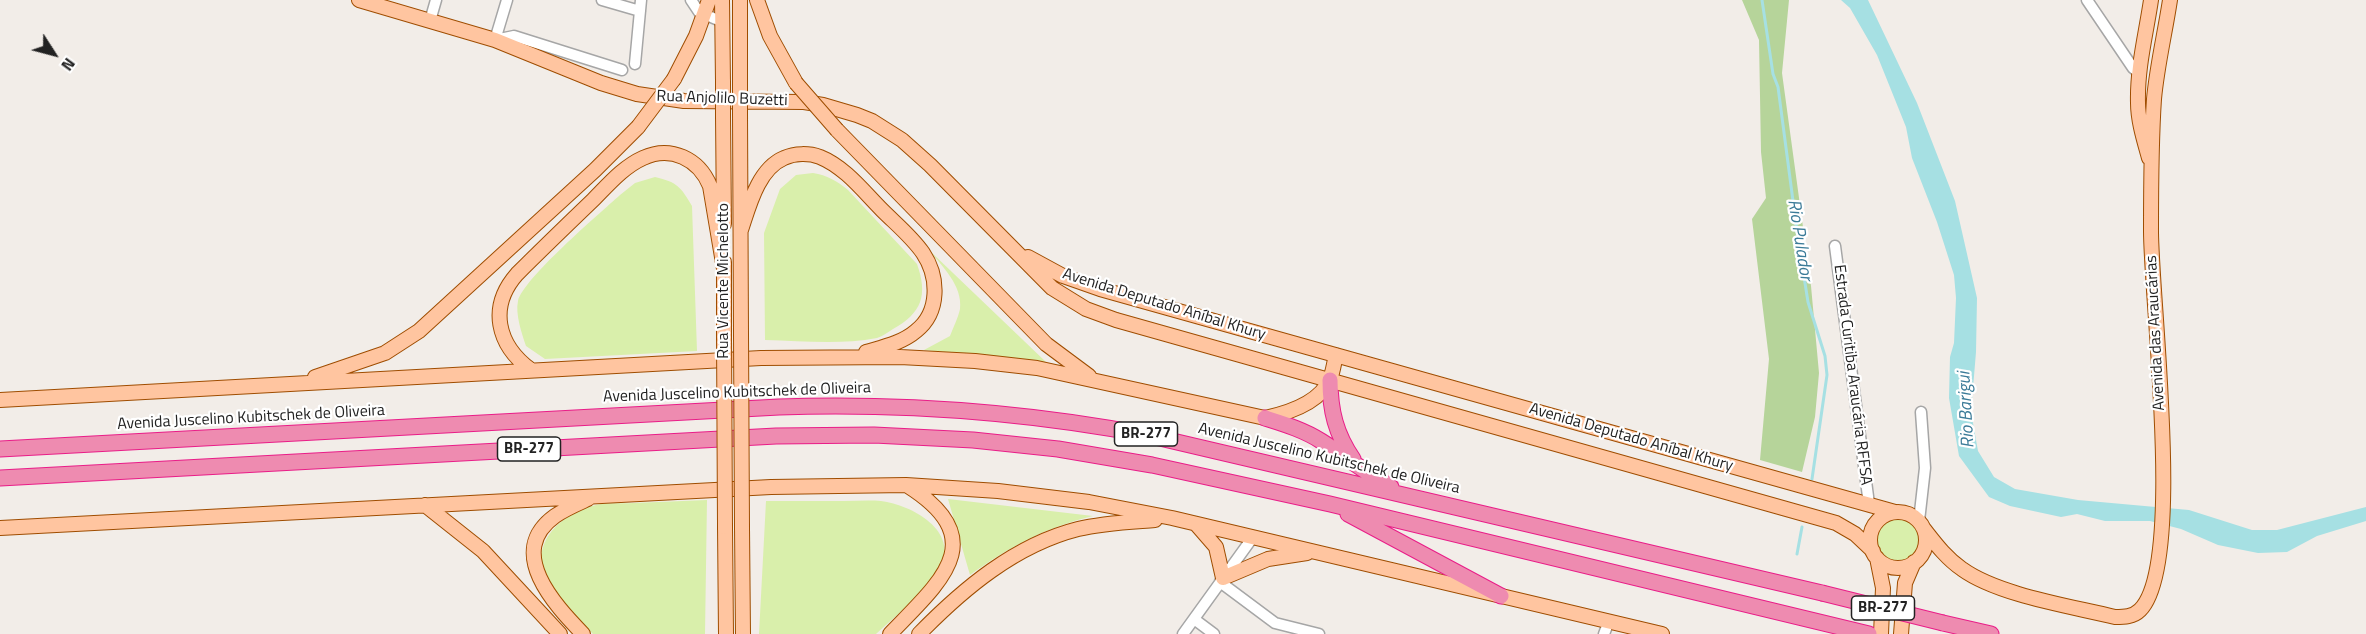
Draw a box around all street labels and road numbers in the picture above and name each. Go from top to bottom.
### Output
street label: Rua Anjolilo Buzetti [656,87,788,111]
street label: Rua Vicente Michelotto [714,203,734,359]
street label: Avenida das Araucárias [2142,255,2170,411]
street label: Estrada Curitiba Araucária RFFSA [1829,263,1875,487]
street label: Avenida Deputado Aníbal Khury [1060,265,1268,345]
street label: Avenida Juscelino Kubitschek de Oliveira [603,379,871,407]
street label: Avenida Deputado Aníbal Khury [1527,400,1735,476]
street label: Avenida Juscelino Kubitschek de Oliveira [117,401,385,435]
street label: Avenida Juscelino Kubitschek de Oliveira [1196,420,1462,498]
road number: BR-277 [1114,422,1178,446]
road number: BR-277 [498,437,560,461]
road number: BR-277 [1852,596,1914,620]

